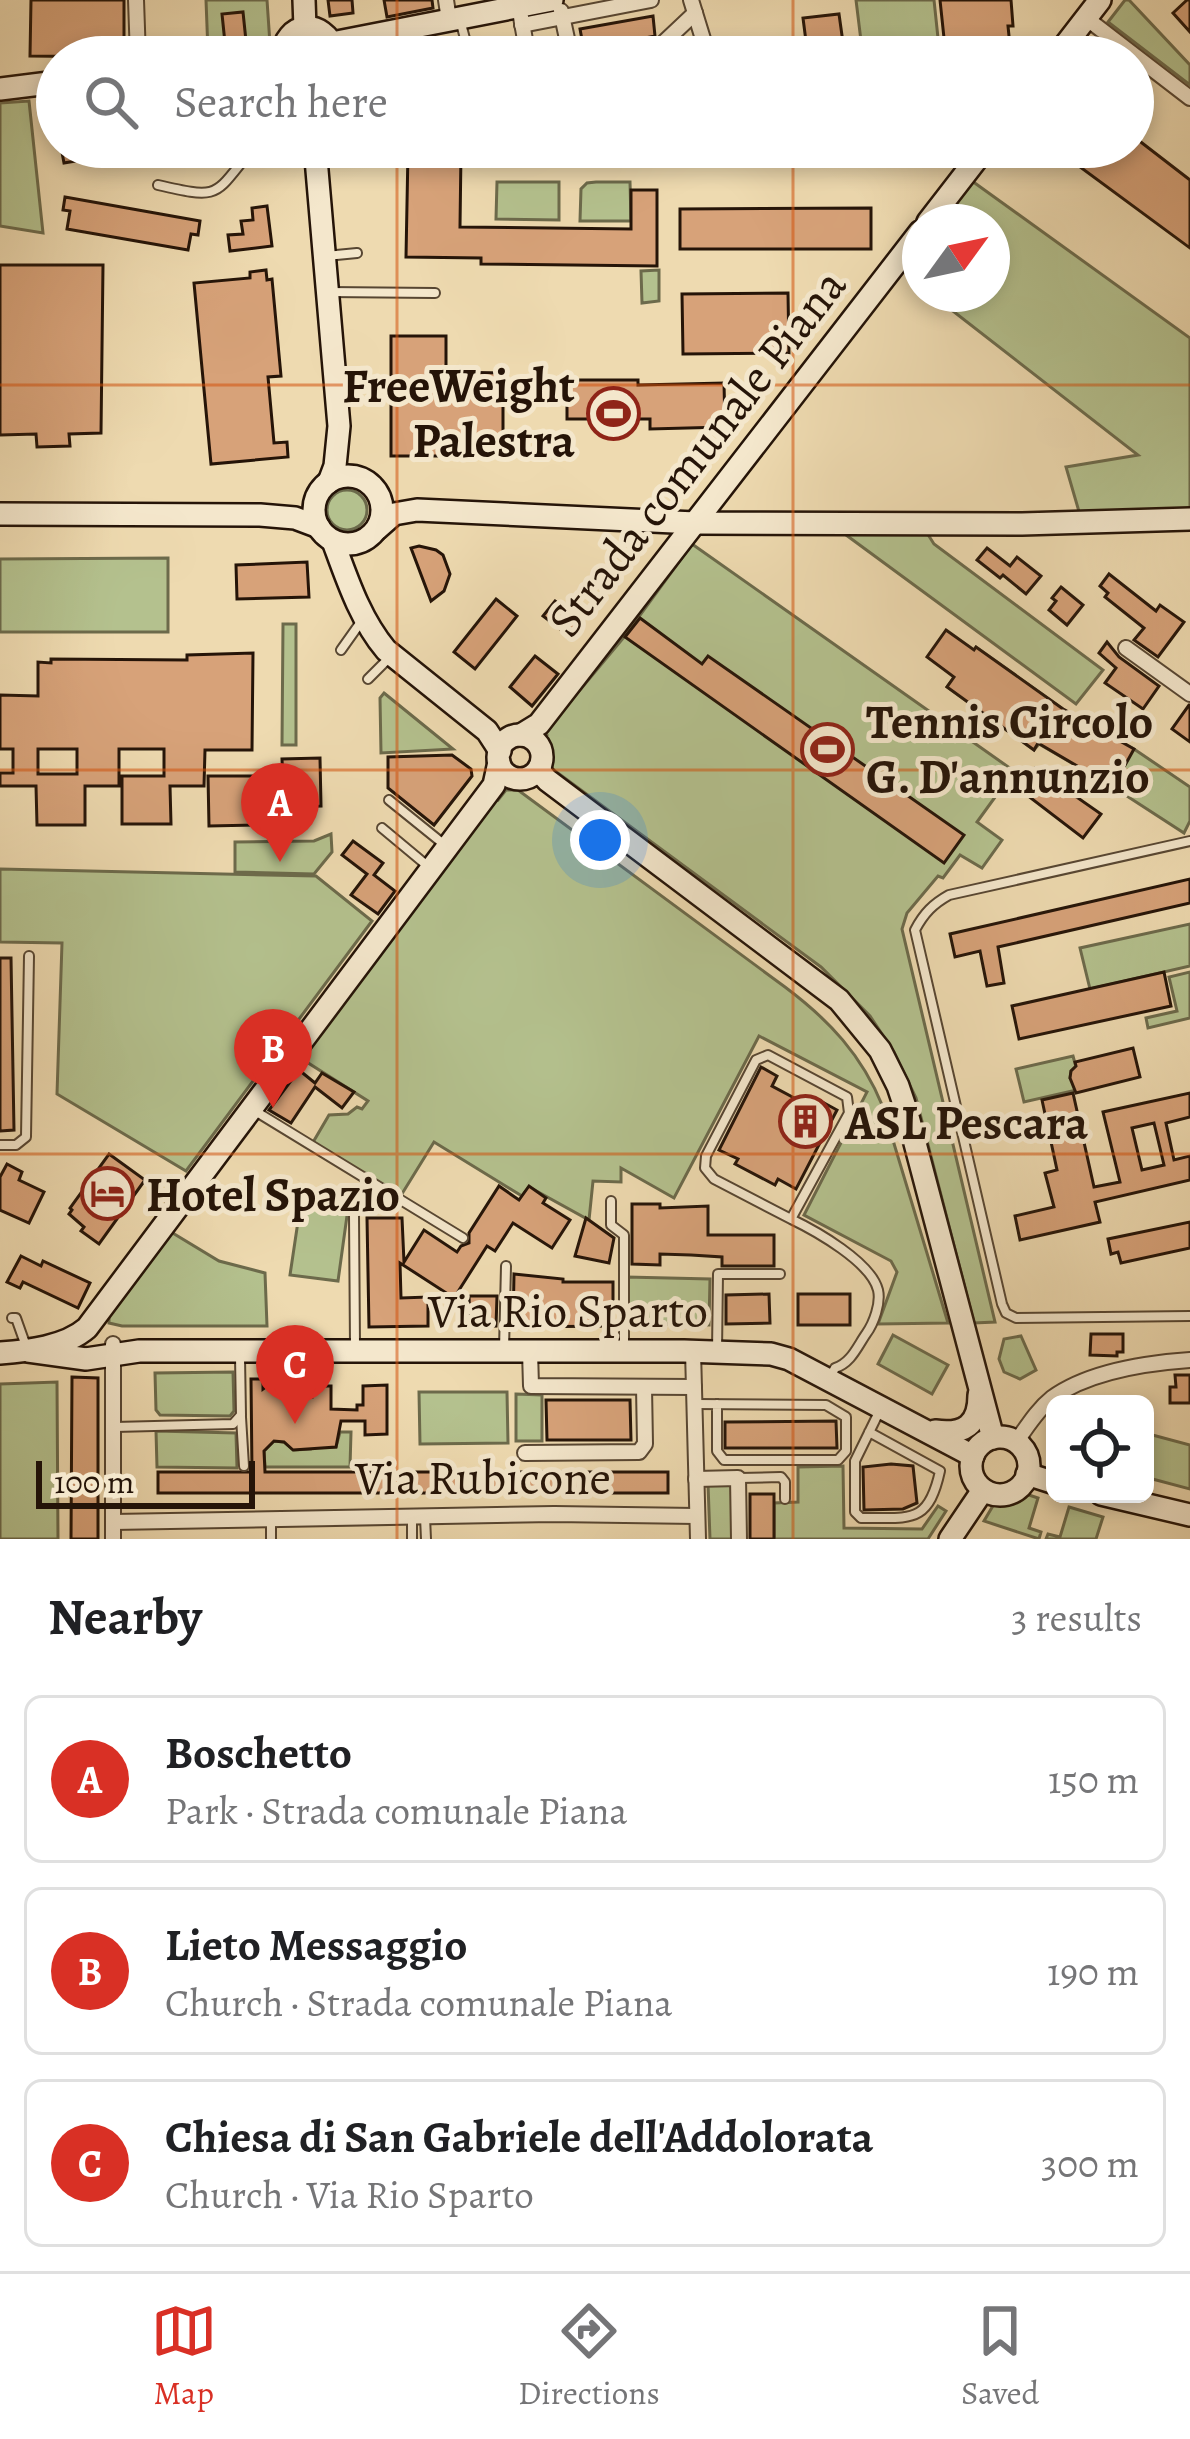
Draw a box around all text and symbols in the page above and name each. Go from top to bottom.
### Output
search box [36,36,1154,168]
icon: search [78,69,144,135]
text: Search here [174,71,388,133]
north arrow [902,204,1010,312]
street label: Strada comunale Piana [532,254,862,650]
place label: FreeWeight Palestra [342,353,575,474]
sports icon: FreeWeight Palestra [586,385,642,441]
place label: Tennis Circolo G. D'annunzio [866,689,1153,810]
sports icon: Tennis Circolo G. D'annunzio [799,721,855,777]
pin: A [241,763,319,862]
your location [570,810,630,870]
pin: B [234,1009,312,1108]
place label: ASL Pescara [844,1090,1088,1156]
building icon: ASL Pescara [778,1094,834,1150]
place label: Hotel Spazio [146,1162,400,1228]
hotel icon: Hotel Spazio [79,1166,135,1222]
street label: Via Rio Sparto [427,1278,708,1344]
pin: C [256,1325,334,1424]
map controls [1046,1395,1154,1503]
button: locate [1046,1395,1154,1503]
street label: Via Rubicone [354,1445,611,1511]
scale bar [36,1455,255,1508]
text: 100 m [54,1459,134,1504]
text: Nearby [48,1582,202,1652]
text: 3 results [1011,1591,1142,1644]
text: Boschetto [165,1722,352,1784]
text: A [78,1753,102,1806]
text: 150 m [1048,1753,1139,1806]
text: Park · Strada comunale Piana [165,1784,627,1837]
text: Lieto Messaggio [165,1914,467,1976]
text: B [78,1945,102,1998]
text: 190 m [1047,1945,1139,1998]
text: Church · Strada comunale Piana [165,1976,673,2029]
text: Chiesa di San Gabriele dell'Addolorata [165,2106,873,2168]
text: C [78,2137,102,2190]
text: 300 m [1041,2137,1139,2190]
text: Church · Via Rio Sparto [165,2168,534,2221]
tab: Map [151,2298,217,2415]
tab: Directions [518,2298,660,2415]
tab: Saved [961,2298,1039,2415]

